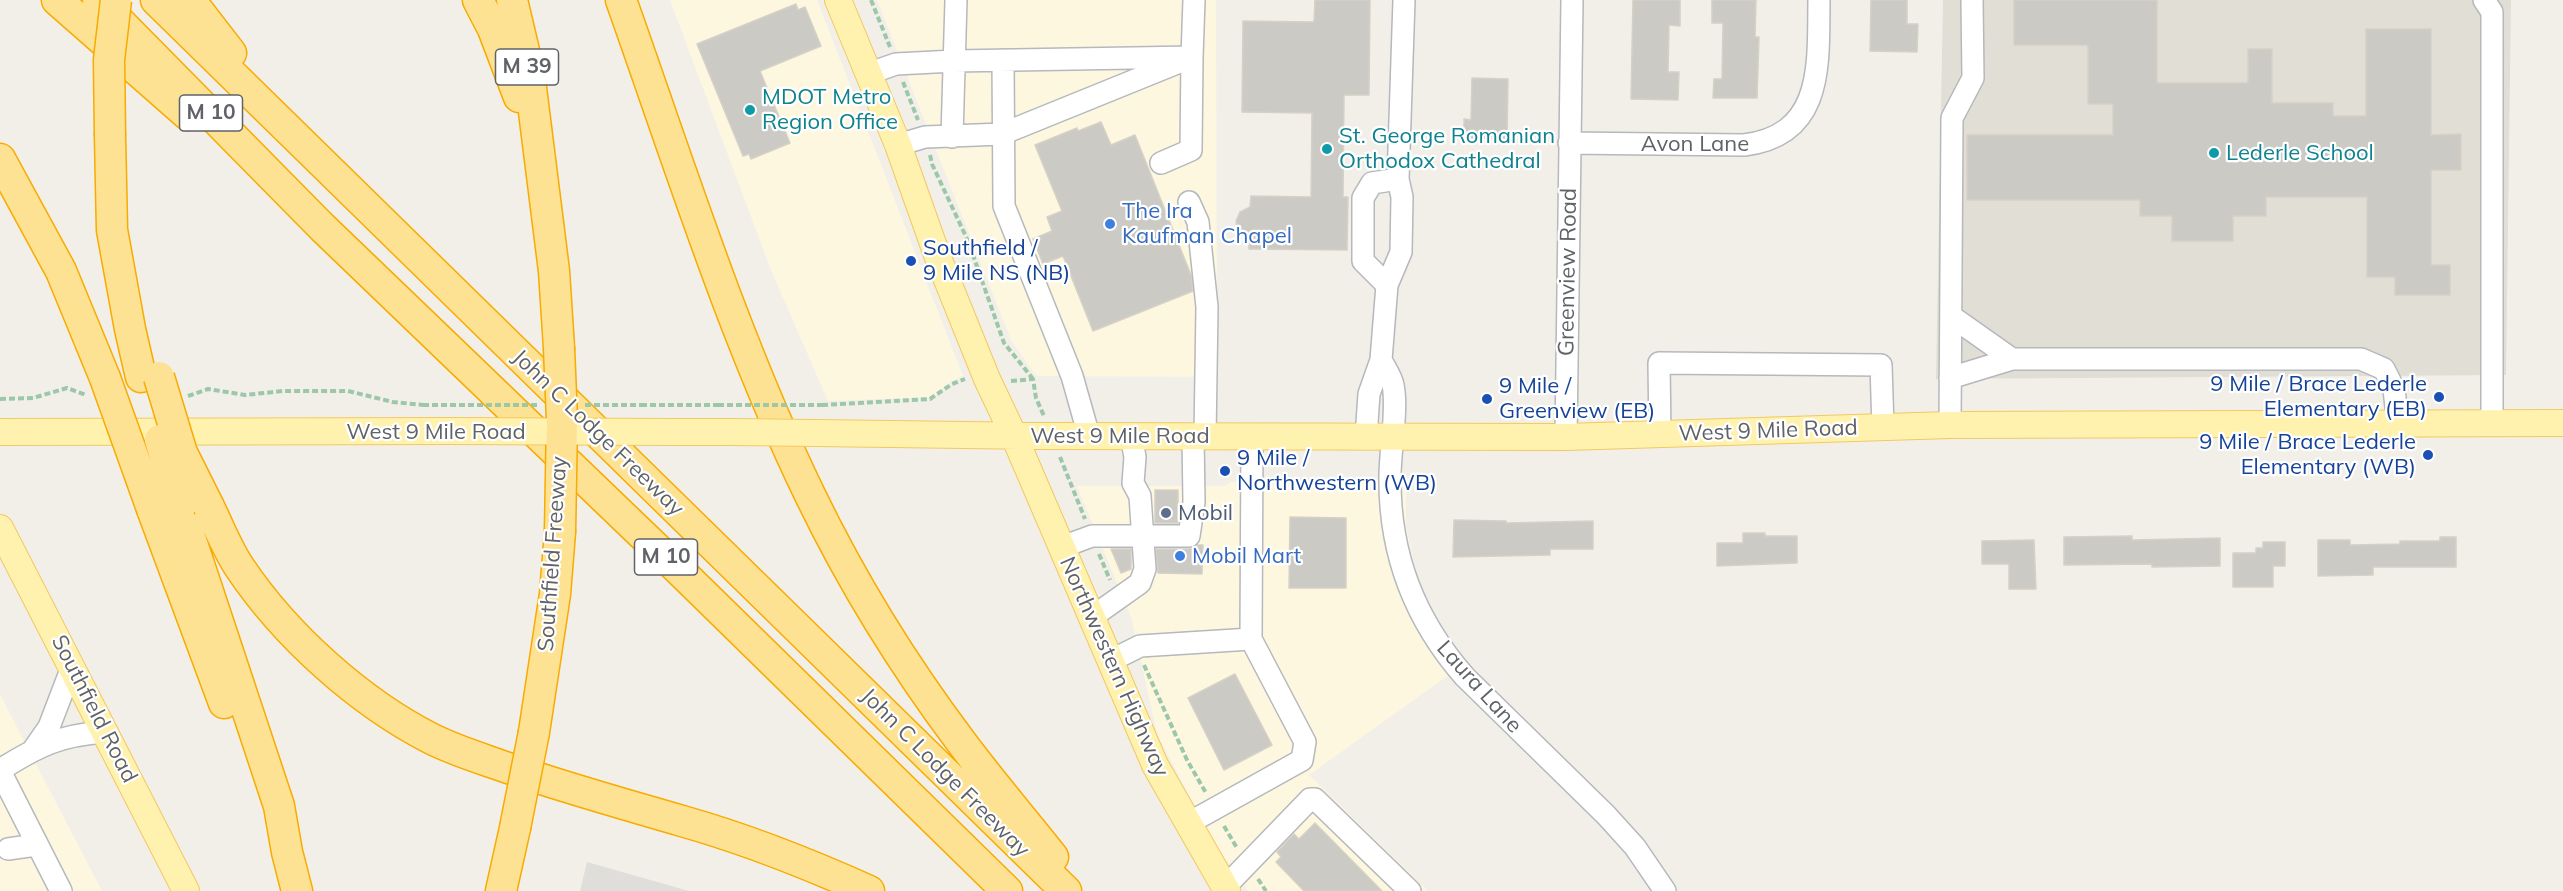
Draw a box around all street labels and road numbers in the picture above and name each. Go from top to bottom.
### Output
road number: M 39 [496,49,558,85]
road number: M 10 [180,95,242,131]
street label: Avon Lane [1641,131,1749,157]
street label: Greenview Road [1553,188,1583,356]
street label: John C Lodge Freeway [507,344,689,522]
street label: West 9 Mile Road [1678,415,1858,447]
street label: West 9 Mile Road [346,419,526,445]
street label: West 9 Mile Road [1030,423,1210,449]
street label: Southfield Freeway [533,455,573,653]
road number: M 10 [634,539,698,575]
street label: Northwestern Highway [1054,553,1174,781]
street label: Southfield Road [45,631,143,787]
street label: Laura Lane [1431,636,1527,738]
street label: John C Lodge Freeway [855,683,1035,863]

